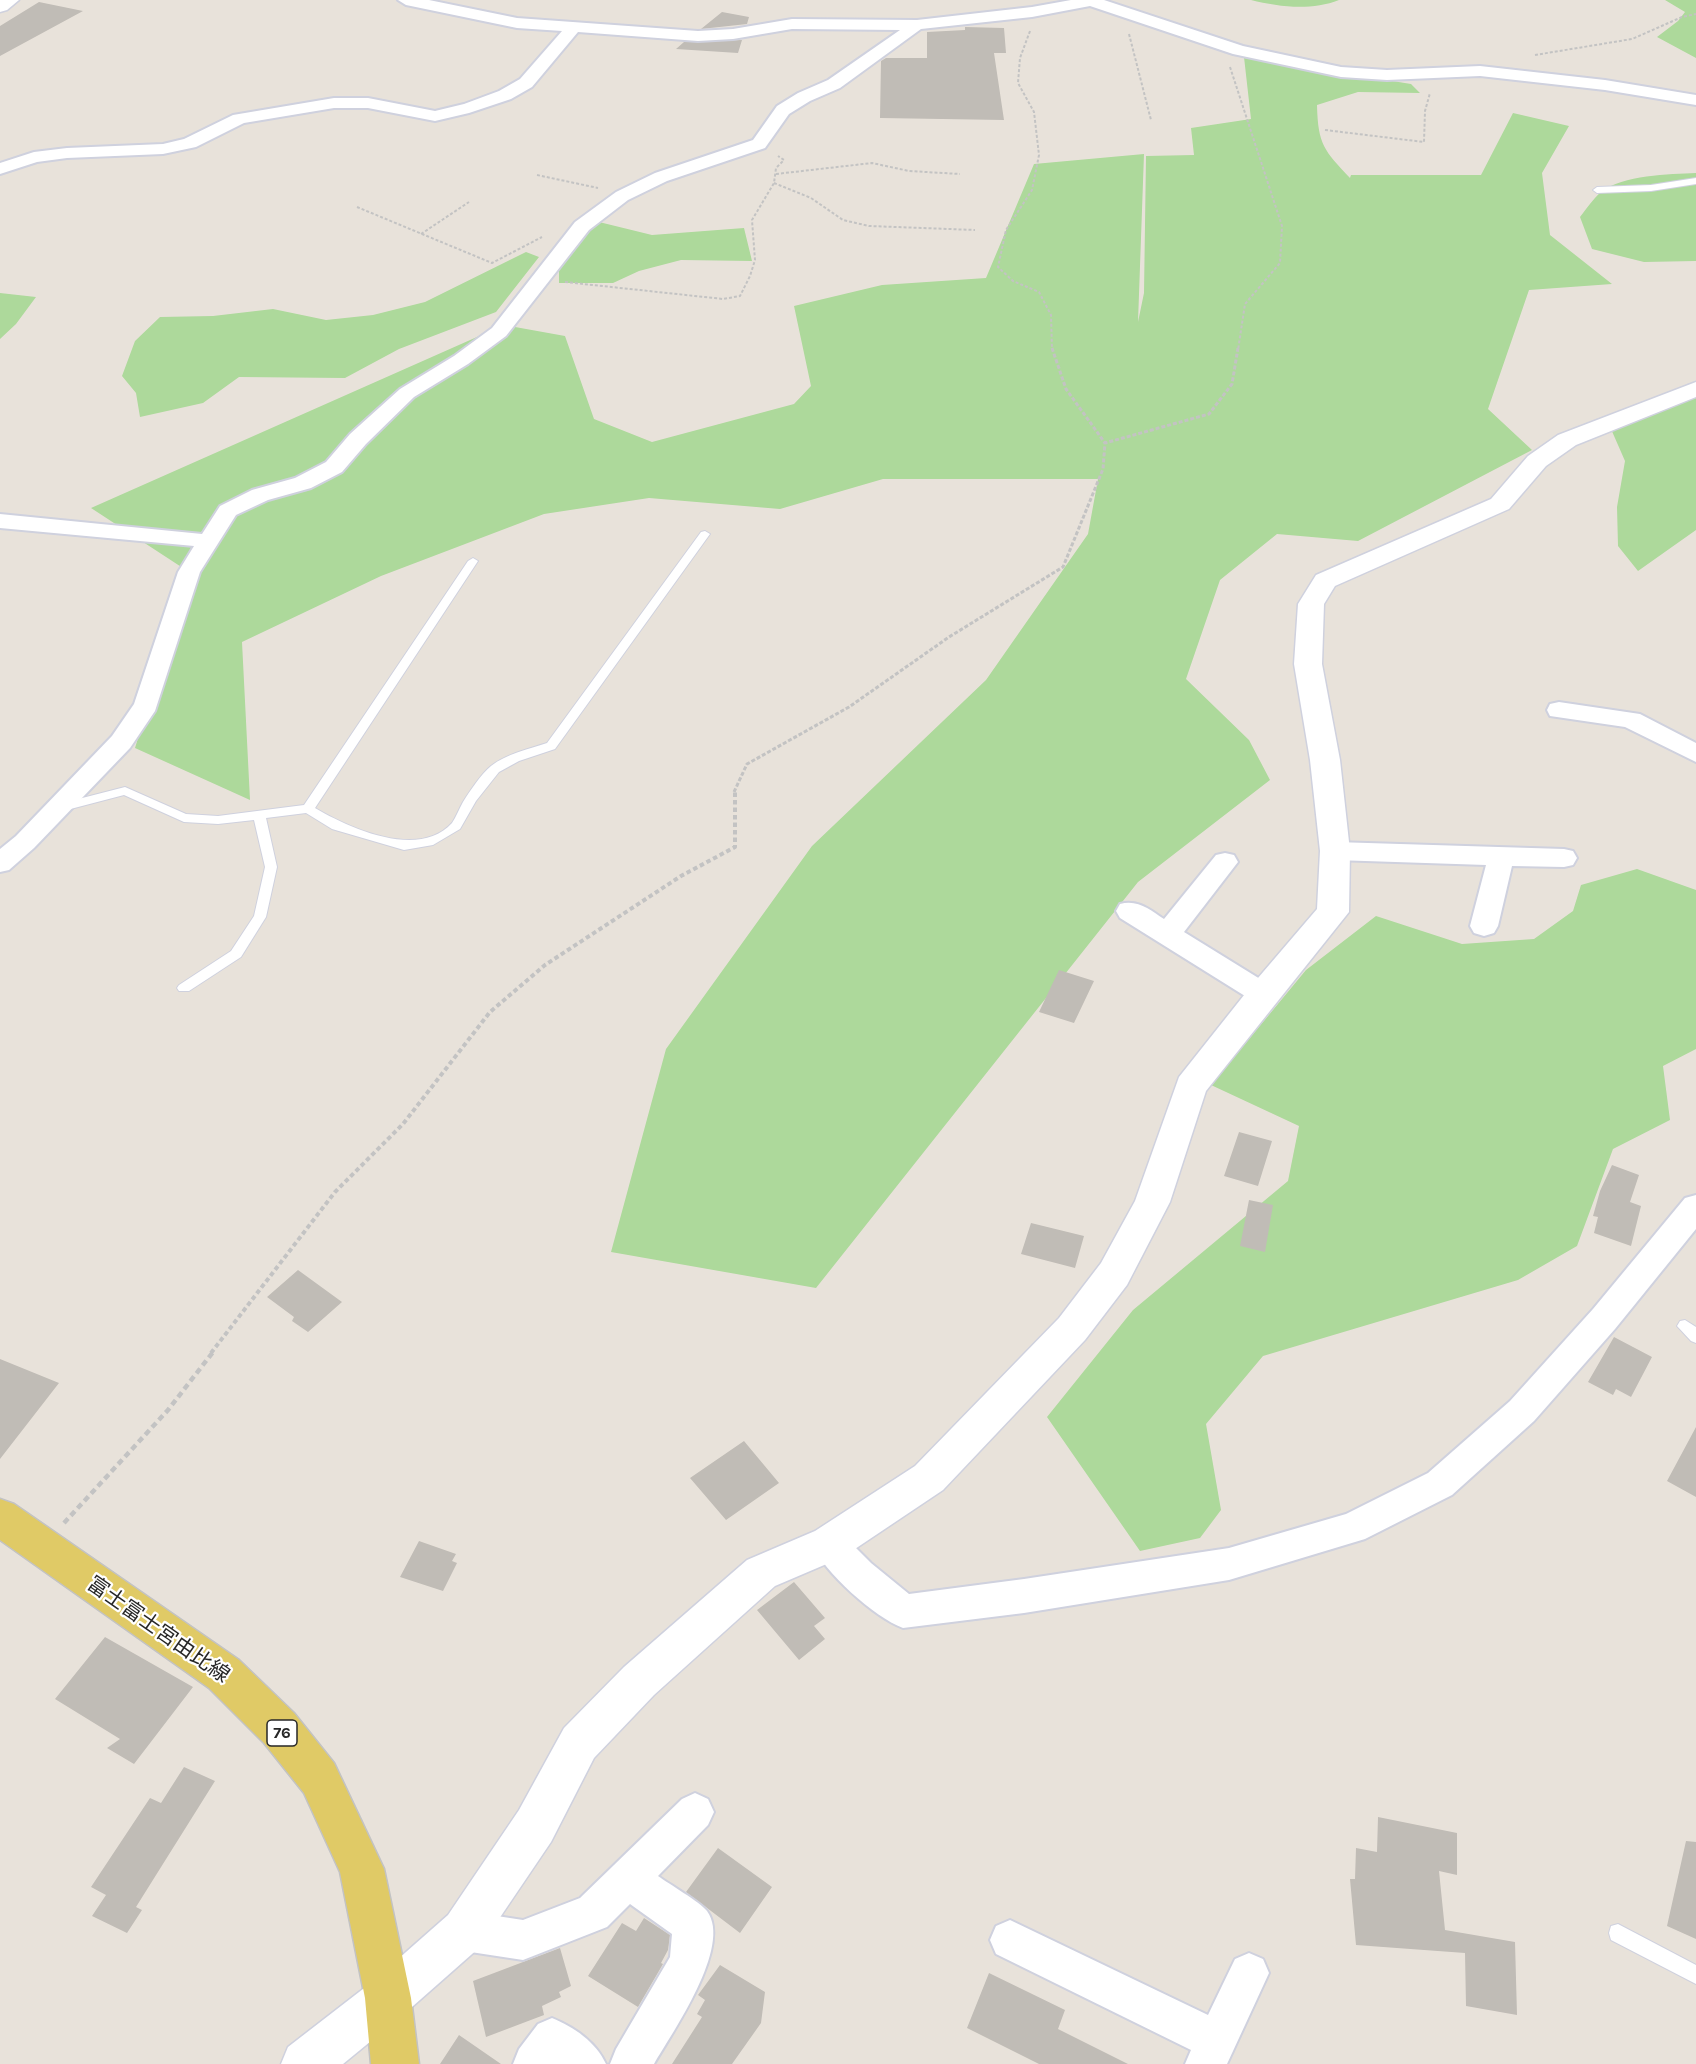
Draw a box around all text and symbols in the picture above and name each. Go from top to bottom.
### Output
street label: 富士富士宮由比線 [82,1571,234,1689]
road number: 76 [267,1720,297,1746]

